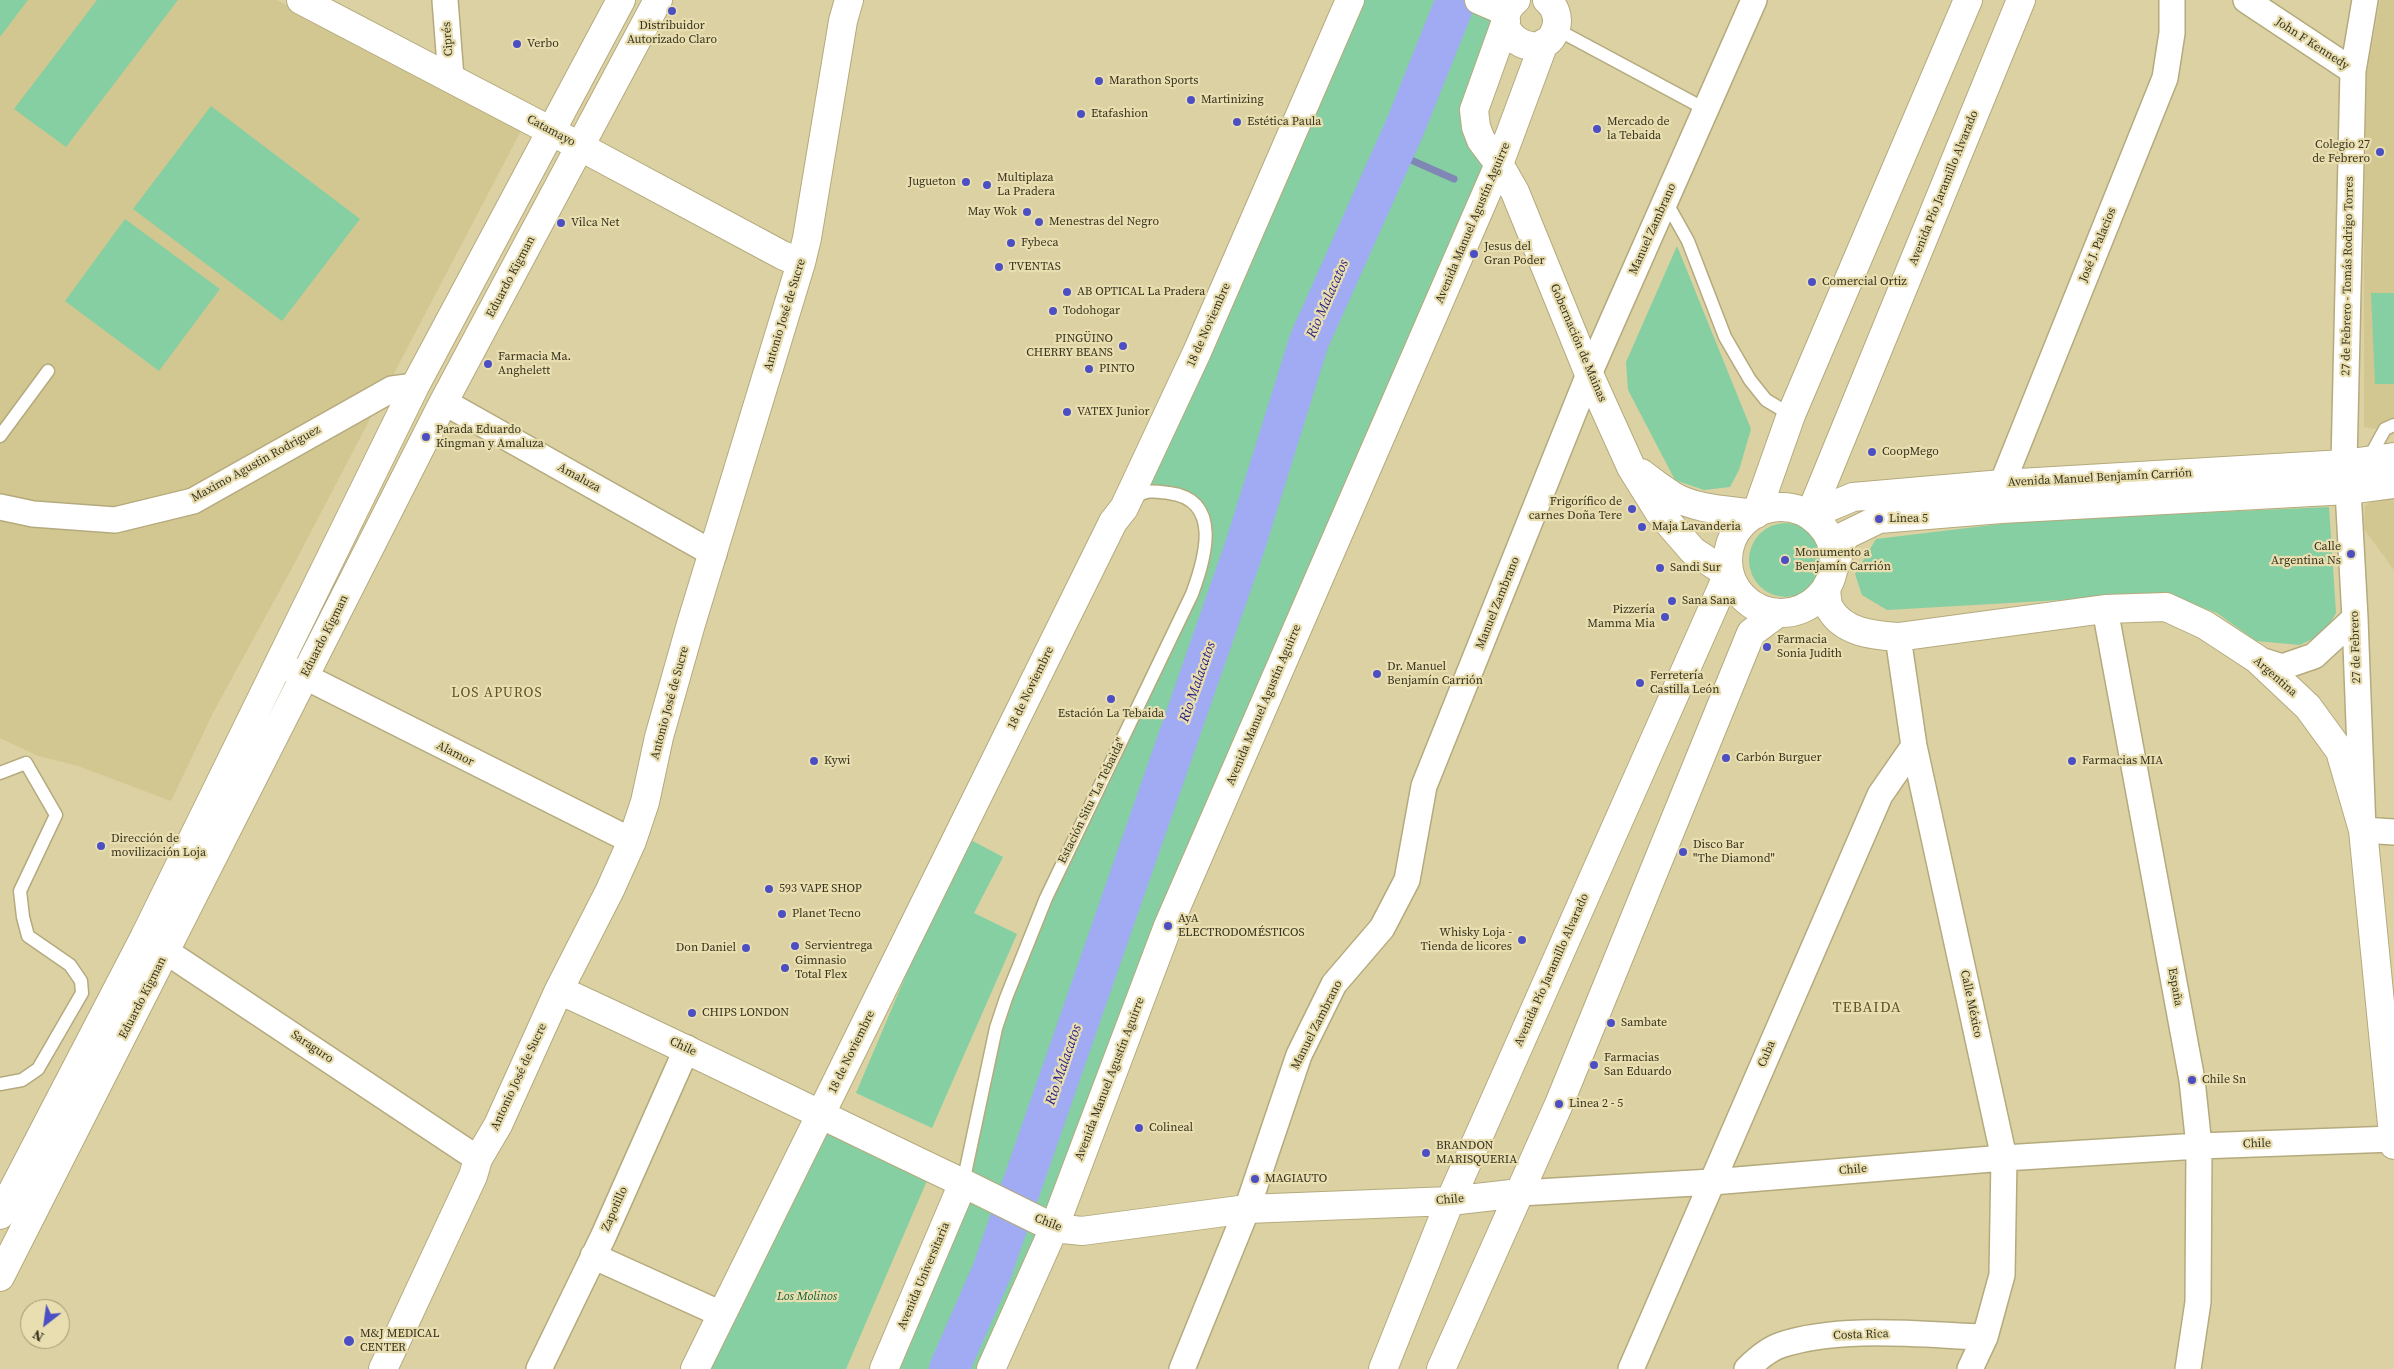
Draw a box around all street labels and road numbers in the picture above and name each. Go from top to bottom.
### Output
street label: John F Kennedy [2272,15,2352,73]
street label: Ciprés [440,21,456,57]
street label: Avenida Pío Jaramillo Alvarado [1906,108,1982,268]
street label: Catamayo [524,112,578,150]
street label: Avenida Manuel Agustín Aguirre [1432,140,1514,306]
street label: 27 de Febrero - Tomás Rodrigo Torres [2339,176,2357,376]
street label: Manuel Zambrano [1626,181,1680,277]
street label: José J. Palacios [2076,206,2120,284]
street label: Eduardo Kigman [484,234,538,320]
street label: Antonio José de Sucre [761,257,809,373]
street label: 18 de Noviembre [1184,281,1234,369]
street label: Gobernación de Mainas [1547,282,1609,404]
street label: Maximo Agustin Rodriguez [189,423,323,505]
street label: Amaluza [555,460,603,496]
street label: Avenida Manuel Benjamín Carrión [2007,466,2193,490]
street label: Manuel Zambrano [1473,555,1523,651]
street label: Eduardo Kigman [298,593,352,679]
street label: 27 de Febrero [2348,611,2364,683]
street label: Avenida Manuel Agustín Aguirre [1223,622,1305,788]
street label: 18 de Noviembre [1005,644,1057,732]
street label: Antonio José de Sucre [648,645,692,761]
street label: Argentina [2250,654,2300,700]
street label: Estación Situ "La Tebaida" [1055,736,1129,866]
street label: Alamor [434,739,476,769]
street label: Avenida Pío Jaramillo Alvarado [1512,891,1592,1049]
street label: Eduardo Kigman [116,955,170,1041]
street label: España [2165,967,2185,1007]
street label: Calle México [1957,969,1985,1039]
street label: Manuel Zambrano [1288,978,1346,1072]
street label: Avenida Manuel Agustín Aguirre [1072,995,1148,1163]
street label: 18 de Noviembre [826,1008,878,1096]
street label: Antonio José de Sucre [488,1021,550,1133]
street label: Saraguro [288,1028,336,1066]
street label: Chile [667,1035,699,1059]
street label: Cuba [1755,1039,1779,1069]
street label: Chile [2243,1136,2271,1152]
street label: Chile [1838,1162,1868,1178]
street label: Zapotillo [599,1185,631,1233]
street label: Chile [1435,1192,1465,1208]
street label: Chile [1032,1211,1064,1235]
street label: Avenida Universitaria [895,1220,953,1332]
street label: Costa Rica [1833,1327,1889,1343]

